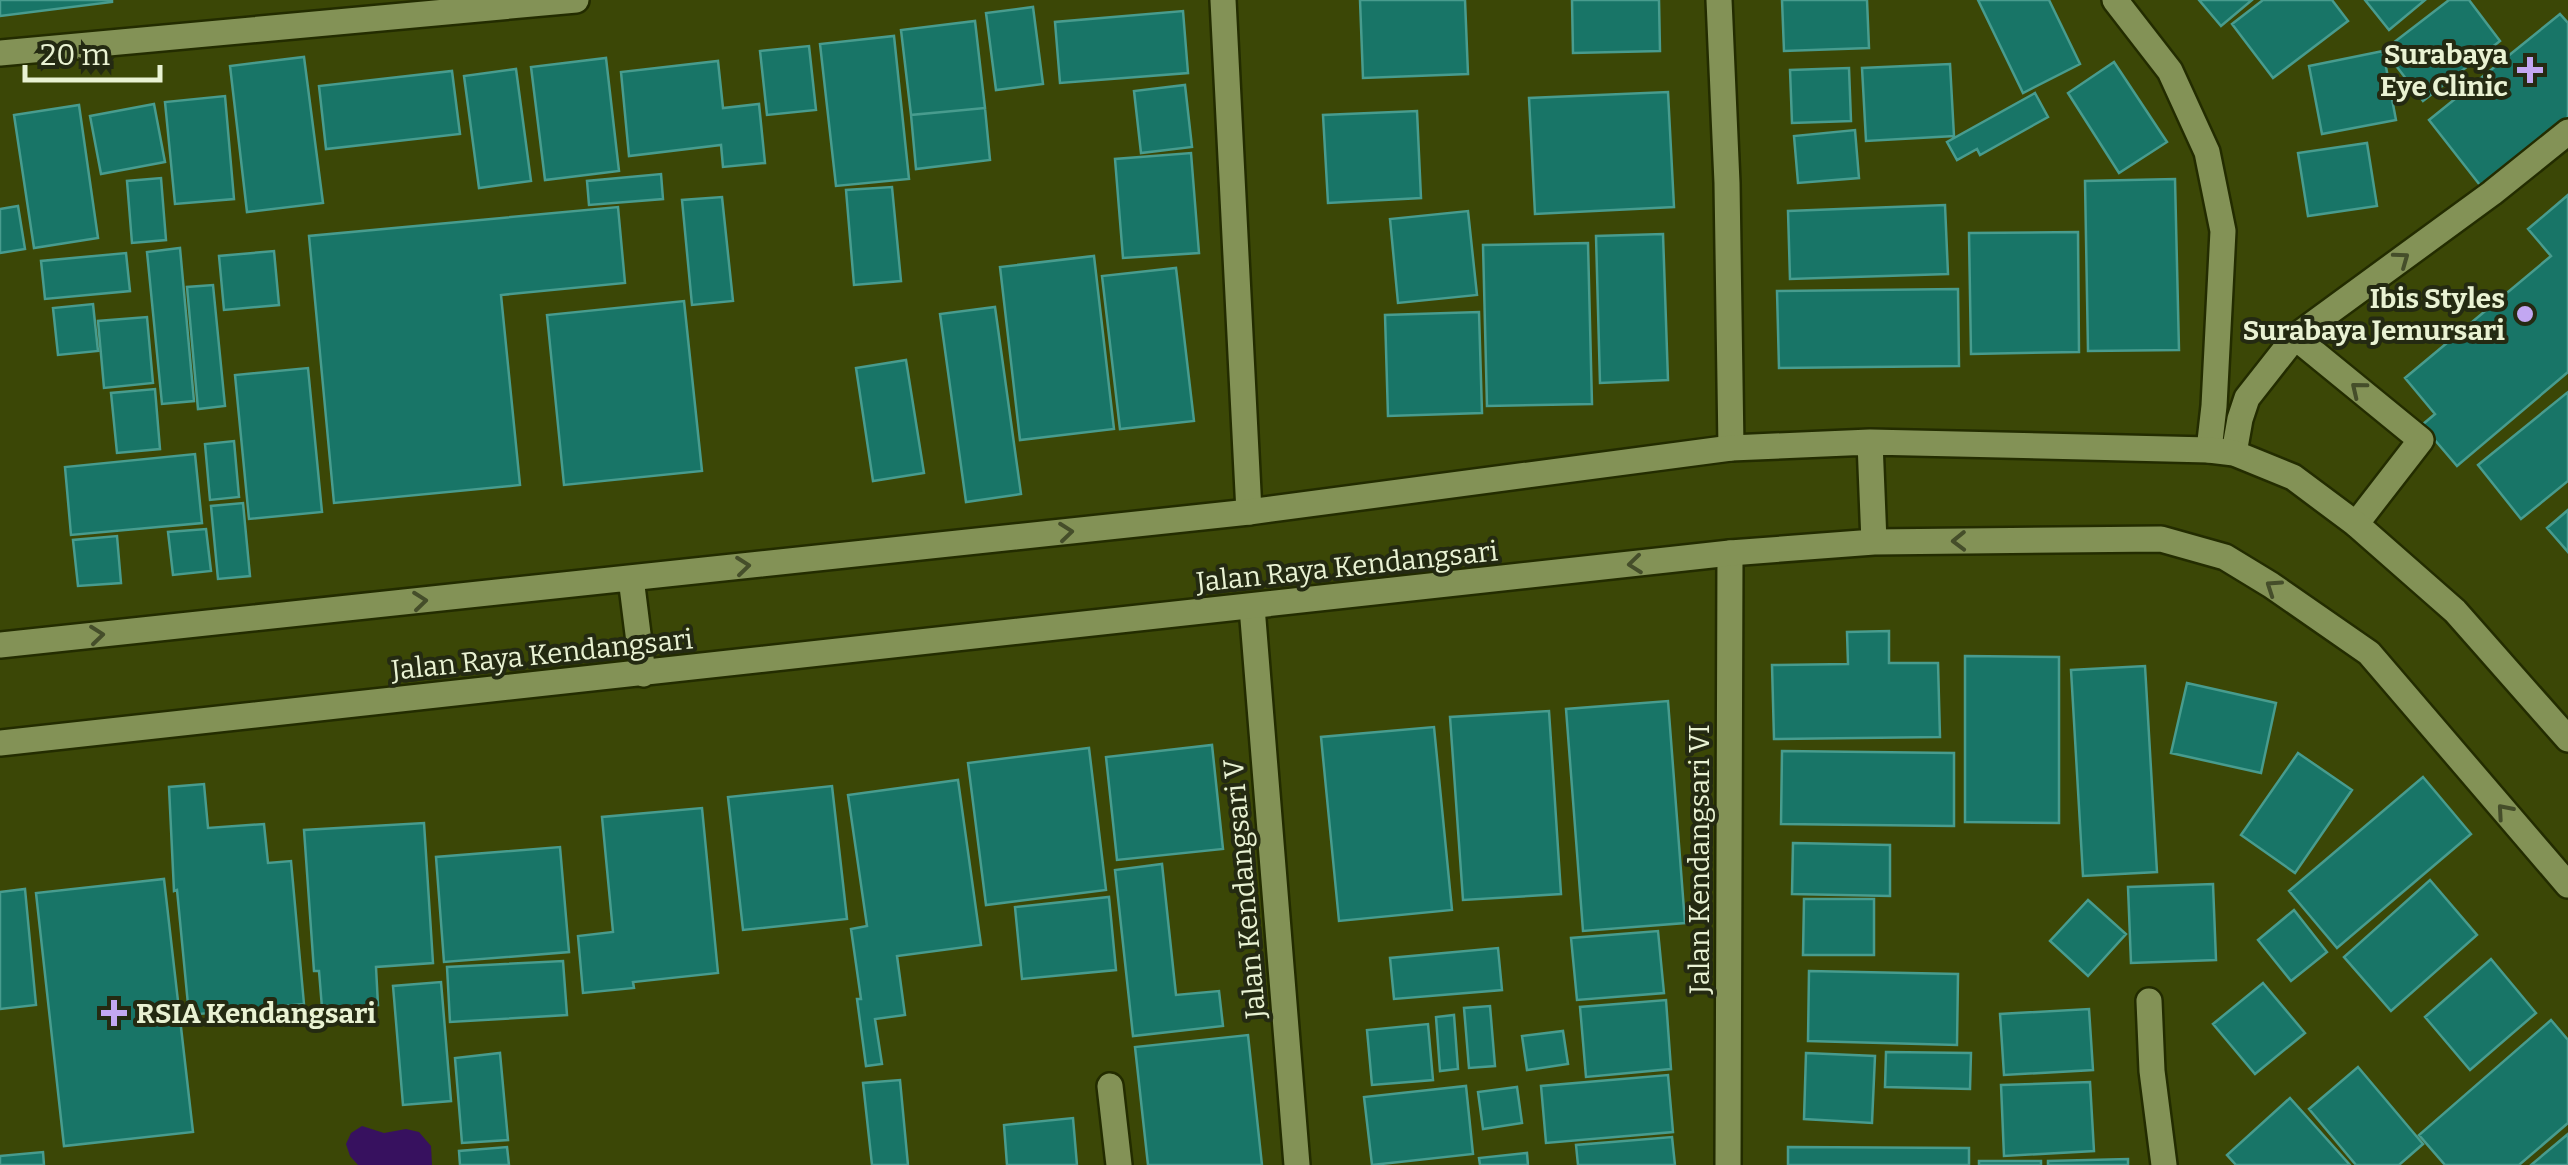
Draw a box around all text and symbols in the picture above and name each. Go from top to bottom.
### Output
scale bar [25,20,160,82]
text: 20 m [40,37,111,73]
place label: Surabaya Eye Clinic [2380,38,2508,103]
marker: Surabaya Eye Clinic [2517,57,2543,83]
one-way arrow [2391,253,2409,271]
place label: Ibis Styles Surabaya Jemursari [2242,282,2505,347]
marker: Ibis Styles Surabaya Jemursari [2514,303,2536,325]
one-way arrow [2351,383,2369,401]
one-way arrow [1059,522,1075,543]
one-way arrow [1950,530,1966,552]
street label: Jalan Raya Kendangsari [1194,534,1500,599]
one-way arrow [1626,553,1642,574]
one-way arrow [736,556,752,577]
one-way arrow [2265,580,2283,599]
one-way arrow [413,590,429,612]
street label: Jalan Raya Kendangsari [389,622,695,687]
one-way arrow [89,625,105,646]
street label: Jalan Kendangsari VI [1683,724,1716,995]
street label: Jalan Kendangsari V [1217,757,1272,1021]
one-way arrow [2498,804,2516,823]
place label: RSIA Kendangsari [136,997,376,1030]
marker: RSIA Kendangsari [101,1000,127,1026]

